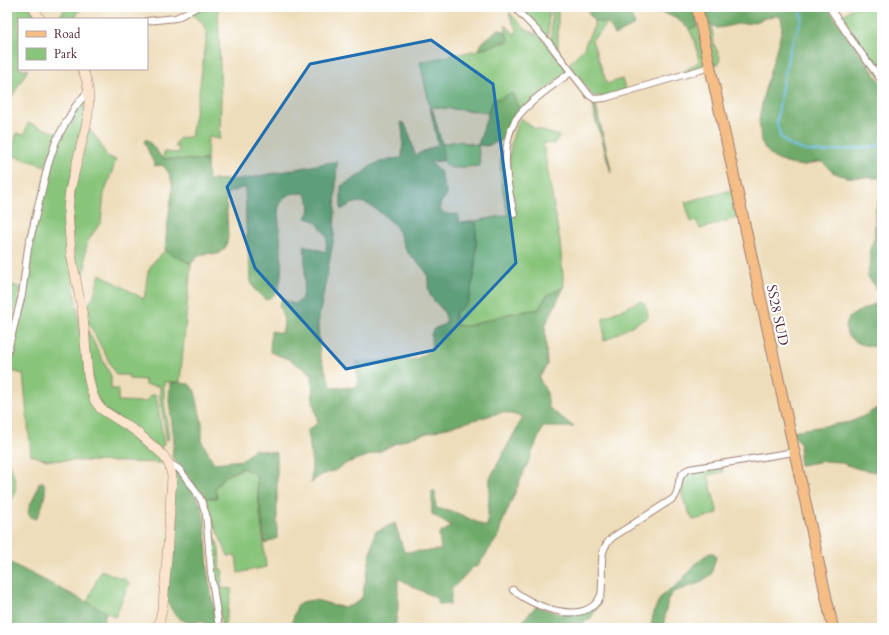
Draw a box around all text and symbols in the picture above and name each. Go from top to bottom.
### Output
legend [18,18,148,70]
text: Road [54,26,81,42]
text: Park [54,46,78,62]
street label: SS28 SUD [762,283,793,347]

